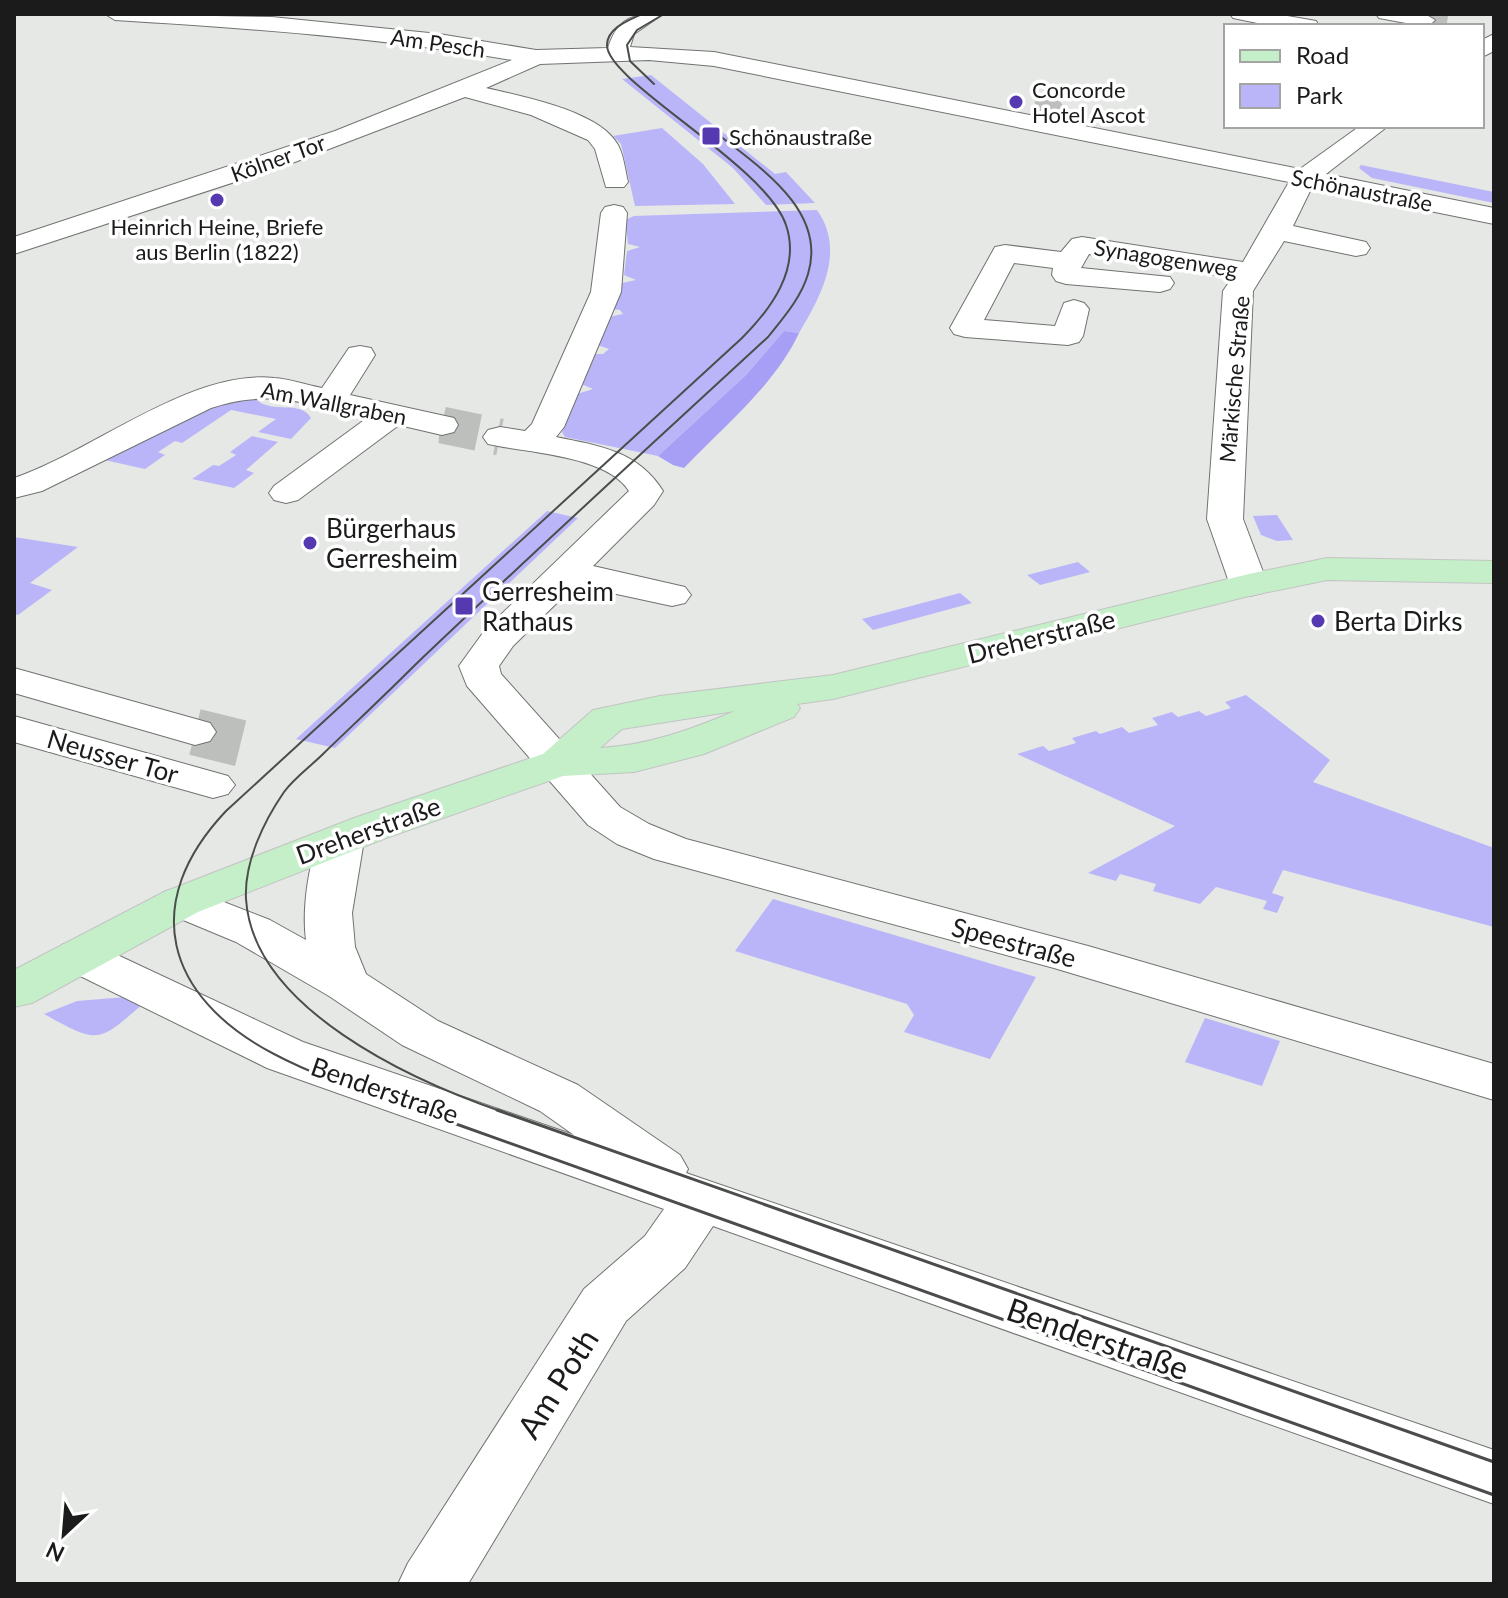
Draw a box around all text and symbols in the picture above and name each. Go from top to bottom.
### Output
street label: Am Pesch [389,23,487,63]
legend [1224,24,1484,128]
text: Road [1296,40,1349,69]
place label: Concorde Hotel Ascot [1032,76,1145,128]
text: Park [1296,80,1344,109]
marker: Concorde Hotel Ascot [1007,93,1025,111]
place label: Schönaustraße [729,123,872,150]
marker: Schönaustraße [700,125,722,147]
street label: Kölner Tor [227,128,329,188]
street label: Schönaustraße [1289,163,1435,217]
marker: Heinrich Heine, Briefe aus Berlin (1822) [208,191,226,209]
place label: Heinrich Heine, Briefe aus Berlin (1822) [111,213,323,265]
street label: Synagogenweg [1092,233,1240,283]
street label: Märkische Straße [1213,294,1255,464]
street label: Am Wallgraben [259,376,409,430]
place label: Bürgerhaus Gerresheim [326,512,458,574]
marker: Bürgerhaus Gerresheim [301,534,319,552]
place label: Gerresheim Rathaus [482,575,614,637]
marker: Gerresheim Rathaus [453,595,475,617]
street label: Dreherstraße [964,602,1118,670]
place label: Berta Dirks [1334,605,1462,637]
marker: Berta Dirks [1309,612,1327,630]
street label: Neusser Tor [44,722,183,790]
street label: Dreherstraße [291,789,445,871]
street label: Speestraße [948,910,1080,974]
street label: Benderstraße [307,1050,463,1130]
street label: Benderstraße [1002,1289,1194,1387]
street label: Am Poth [508,1321,606,1445]
north arrow [24,1494,104,1574]
text: N [41,1537,69,1568]

